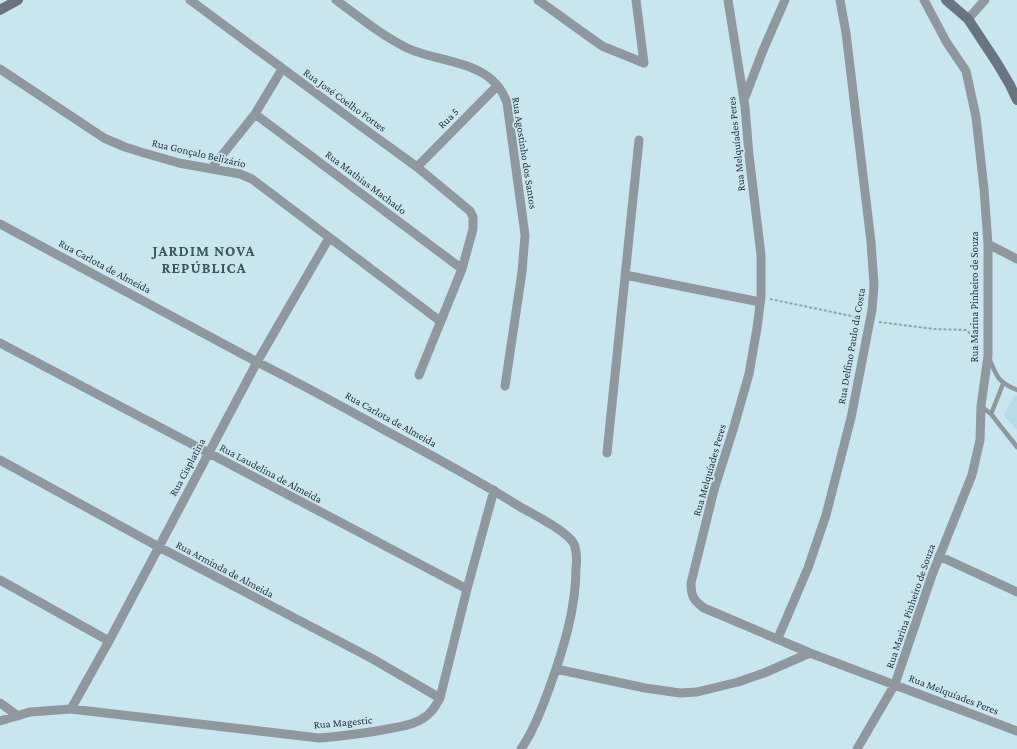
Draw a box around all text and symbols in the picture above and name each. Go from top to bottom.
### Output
street label: Rua José Coelho Fortes [301,66,389,135]
street label: Rua Agostinho dos Santos [509,96,540,210]
street label: Rua Melquíades Peres [725,96,748,192]
street label: Rua 5 [435,105,461,131]
street label: Rua Gonçalo Belizário [151,136,248,171]
street label: Rua Mathias Machado [323,148,409,217]
street label: Rua Marina Pinheiro de Souza [968,231,980,363]
street label: Rua Carlota de Almeida [57,237,153,295]
district label: JARDIM NOVA REPÚBLICA [151,243,256,276]
street label: Rua Delfino Paulo da Costa [835,287,867,405]
street label: Rua Carlota de Almeida [343,389,439,449]
street label: Rua Melquíades Peres [690,423,729,518]
street label: Rua Cisplatina [167,436,208,498]
street label: Rua Laudelina de Almeida [218,441,324,505]
street label: Rua Arminda de Almeida [174,538,276,600]
street label: Rua Marina Pinheiro de Souza [883,542,937,670]
street label: Rua Melquíades Peres [907,671,1001,718]
street label: Rua Magestic [313,713,373,732]

